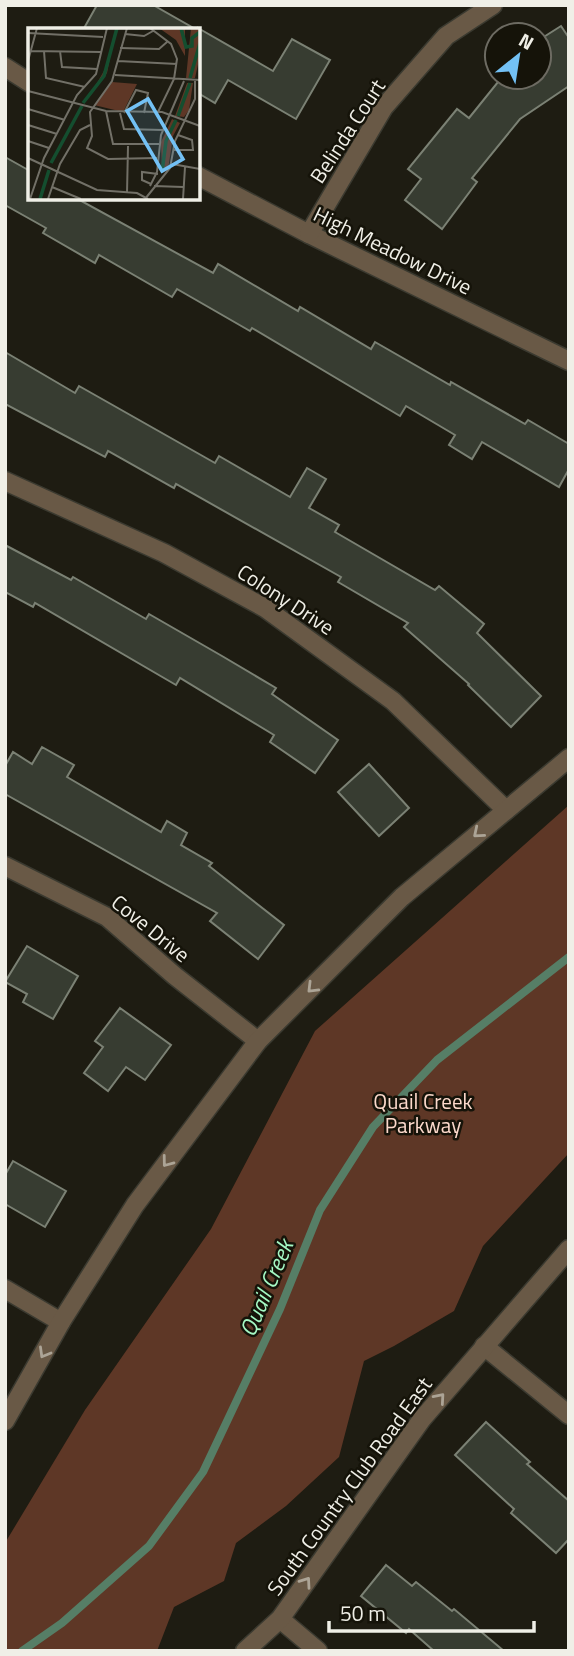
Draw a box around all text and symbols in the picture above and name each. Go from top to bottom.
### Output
north arrow [483,21,553,91]
text: N [514,25,540,57]
inset map [28,28,200,200]
street label: Belinda Court [301,72,393,189]
street label: High Meadow Drive [308,198,478,302]
street label: Colony Drive [231,556,341,642]
one-way arrow [474,825,487,837]
street label: Cove Drive [105,886,197,970]
one-way arrow [307,979,320,992]
park label: Quail Creek Parkway [373,1085,473,1141]
one-way arrow [162,1155,175,1167]
water label: Quail Creek [230,1232,303,1342]
one-way arrow [39,1346,52,1359]
street label: South Country Club Road East [259,1370,440,1602]
one-way arrow [432,1393,444,1406]
one-way arrow [298,1577,310,1590]
scale bar [329,1590,534,1634]
text: 50 m [340,1597,386,1629]

